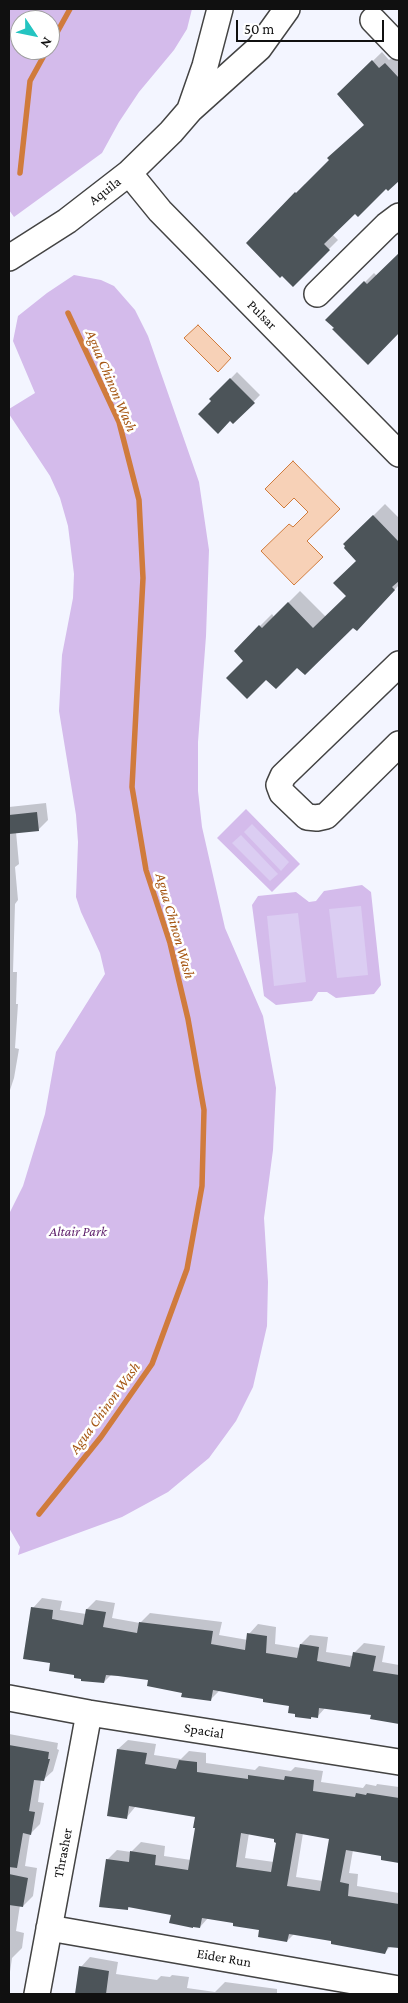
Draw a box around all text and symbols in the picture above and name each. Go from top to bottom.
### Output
north arrow [10,10,60,60]
scale bar [238,10,386,42]
text: 50 m [244,21,274,37]
text: N [37,34,56,51]
street label: Aquila [85,173,125,209]
street label: Pulsar [244,297,280,333]
water label: Agua Chinon Wash [81,327,141,435]
water label: Agua Chinon Wash [151,871,199,981]
park label: Altair Park [49,1224,107,1240]
water label: Agua Chinon Wash [66,1359,144,1457]
street label: Spacial [183,1720,225,1742]
street label: Thrasher [50,1827,76,1879]
street label: Eider Run [195,1945,253,1971]

